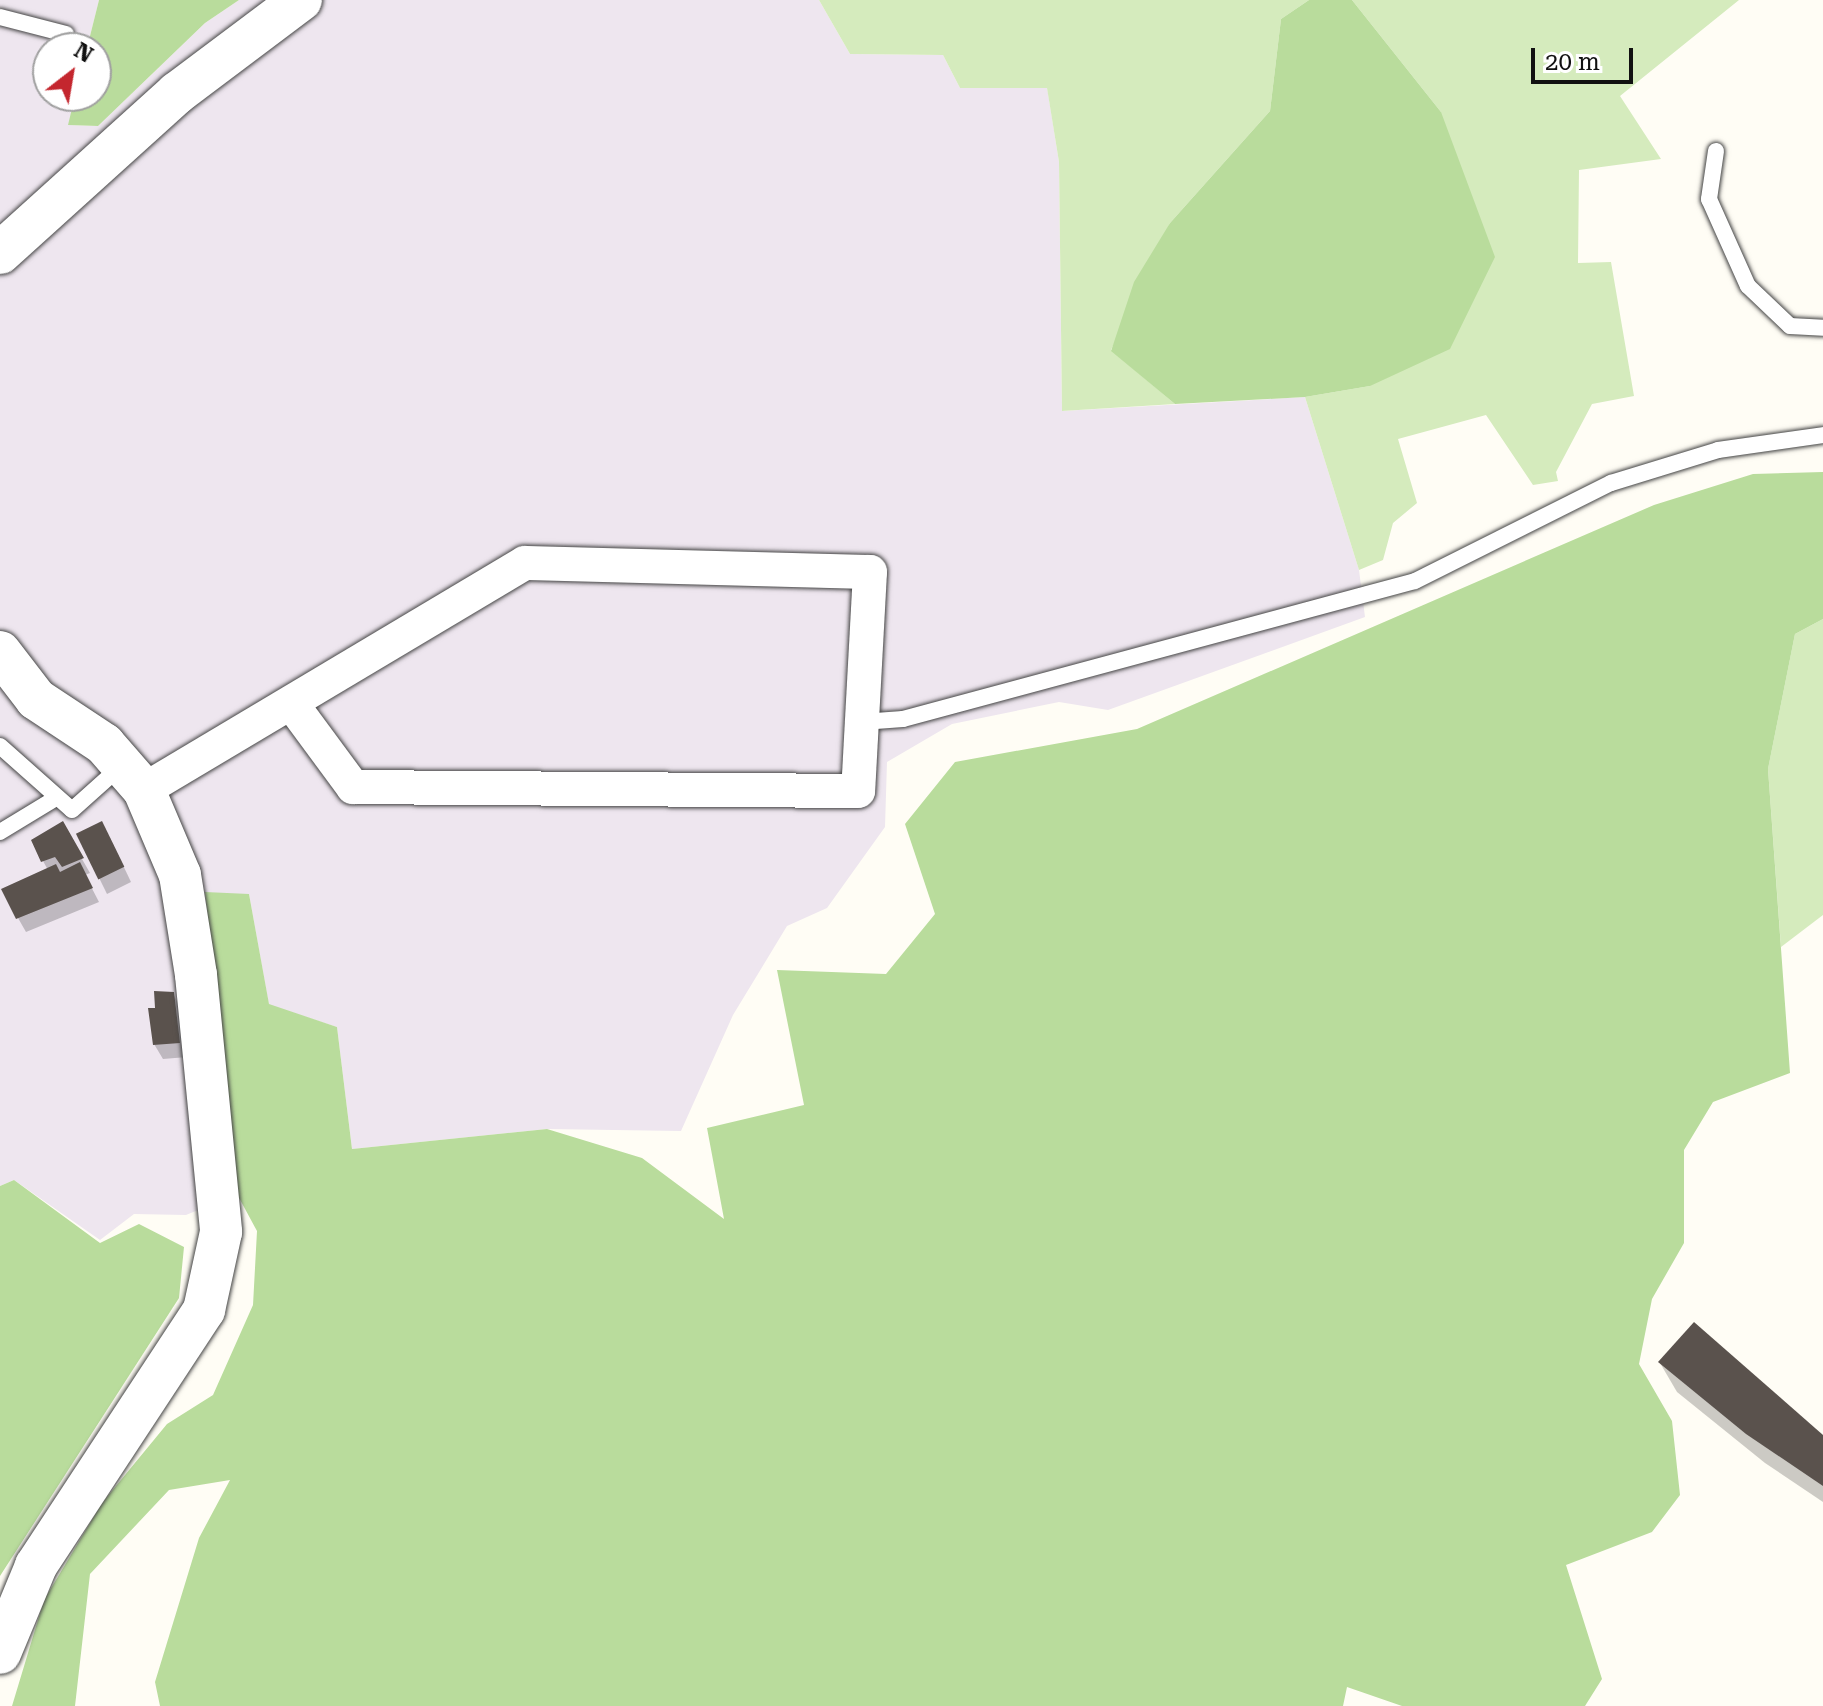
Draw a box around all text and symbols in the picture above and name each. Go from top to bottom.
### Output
north arrow [32,32,112,112]
scale bar [1535,32,1637,82]
text: N [70,38,97,68]
text: 20 m [1545,48,1600,76]

